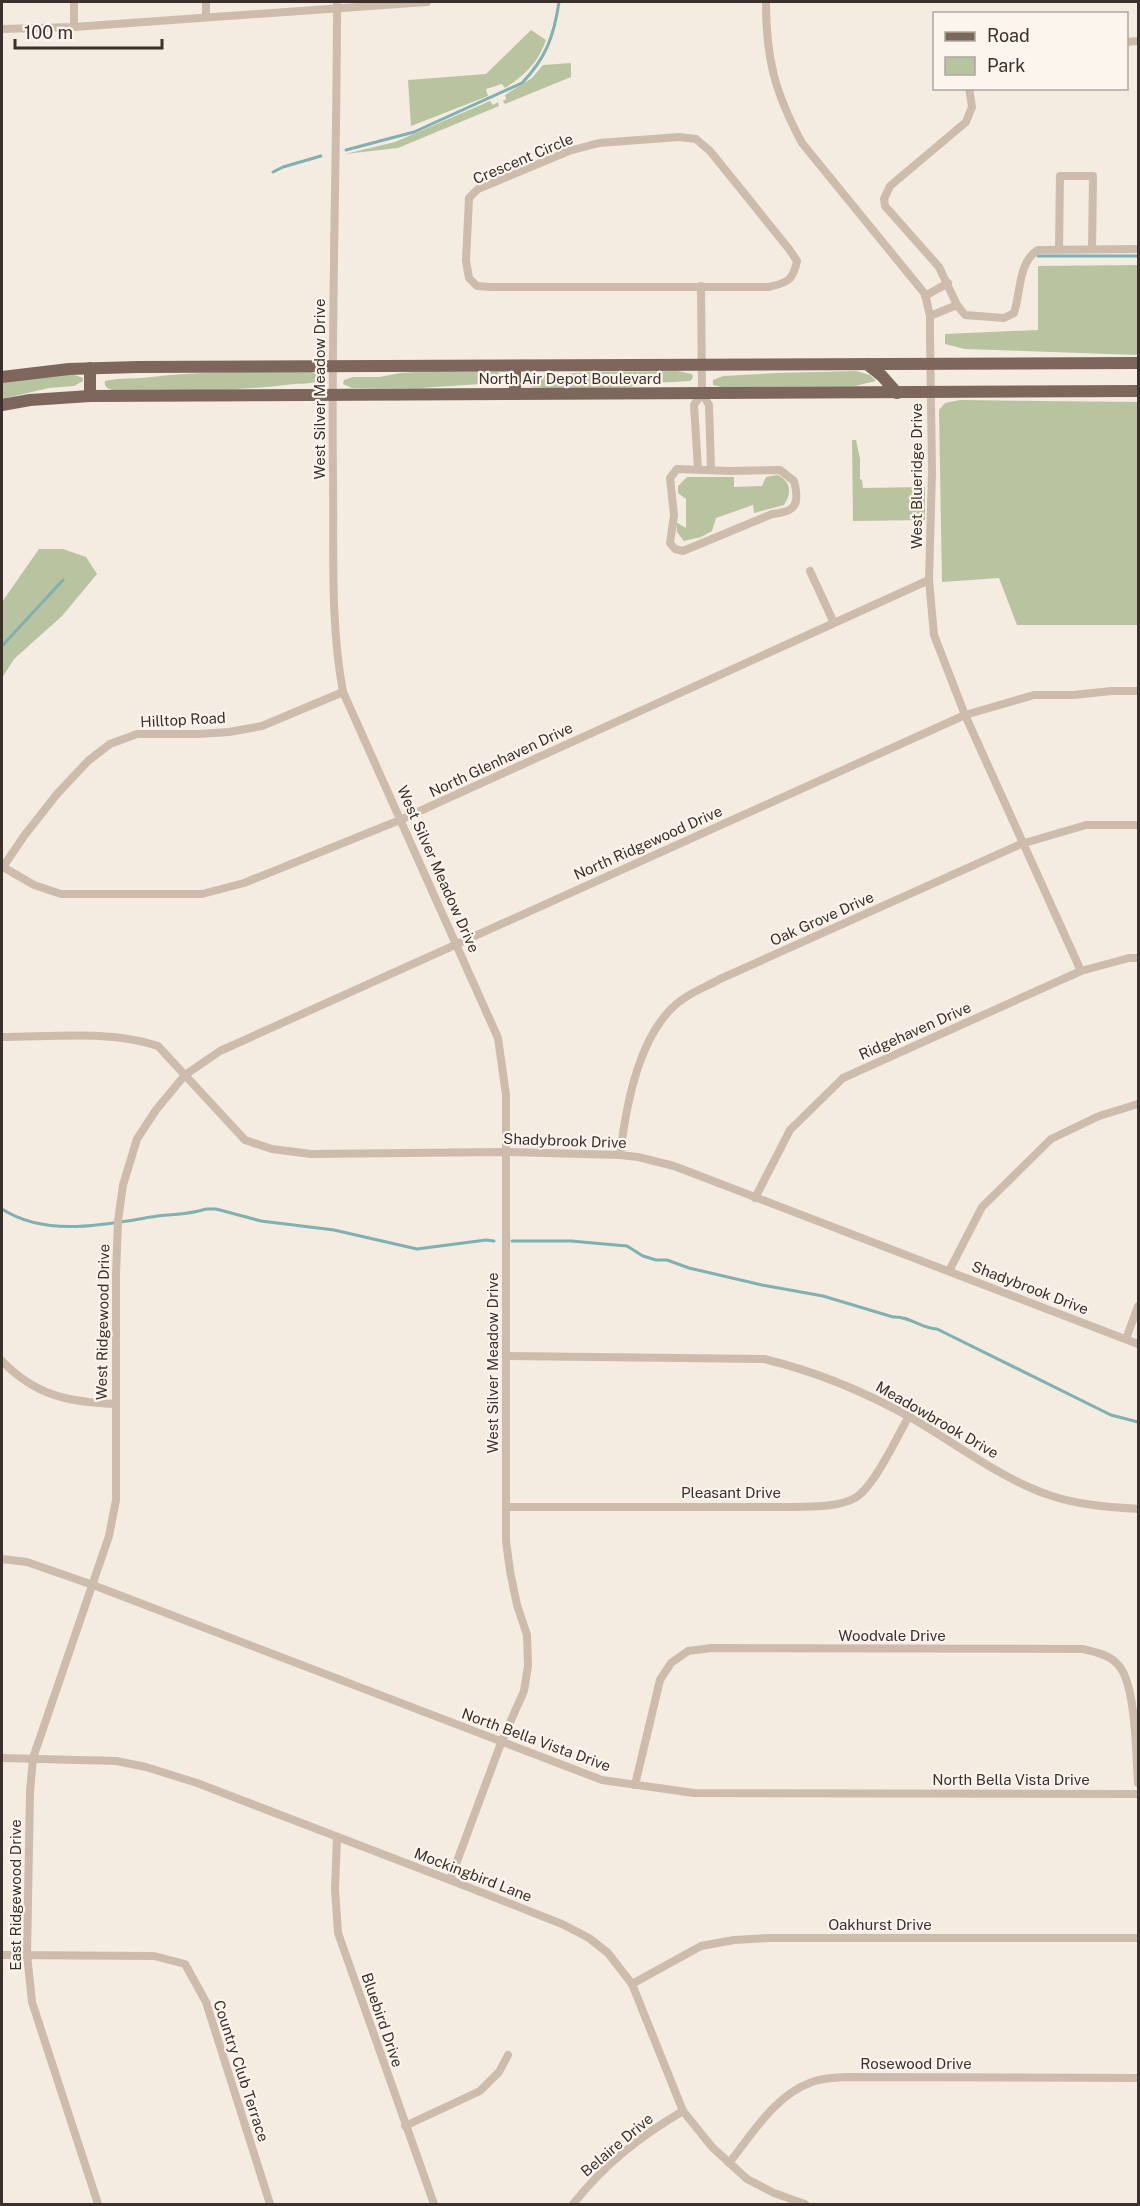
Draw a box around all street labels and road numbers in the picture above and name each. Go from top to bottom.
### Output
street label: Crescent Circle [470,130,575,187]
street label: West Silver Meadow Drive [311,299,328,479]
street label: North Air Depot Boulevard [478,370,662,387]
street label: West Blueridge Drive [908,403,925,549]
street label: Hilltop Road [140,709,226,730]
street label: North Glenhaven Drive [426,719,575,800]
street label: West Silver Meadow Drive [394,783,483,955]
street label: North Ridgewood Drive [571,802,725,883]
street label: Oak Grove Drive [767,888,876,949]
street label: Ridgehaven Drive [856,998,974,1063]
street label: Shadybrook Drive [503,1130,627,1151]
street label: West Ridgewood Drive [93,1244,112,1400]
street label: Shadybrook Drive [969,1257,1091,1318]
street label: West Silver Meadow Drive [484,1273,501,1453]
street label: Meadowbrook Drive [873,1378,1001,1462]
street label: Pleasant Drive [681,1484,781,1501]
street label: Woodvale Drive [838,1627,946,1644]
street label: North Bella Vista Drive [459,1705,613,1774]
street label: North Bella Vista Drive [932,1771,1090,1788]
street label: East Ridgewood Drive [7,1819,24,1971]
street label: Mockingbird Lane [412,1844,535,1905]
street label: Oakhurst Drive [828,1916,932,1933]
street label: Bluebird Drive [358,1970,407,2069]
street label: Country Club Terrace [211,1998,272,2144]
street label: Rosewood Drive [860,2055,972,2072]
street label: Belaire Drive [577,2110,656,2180]

